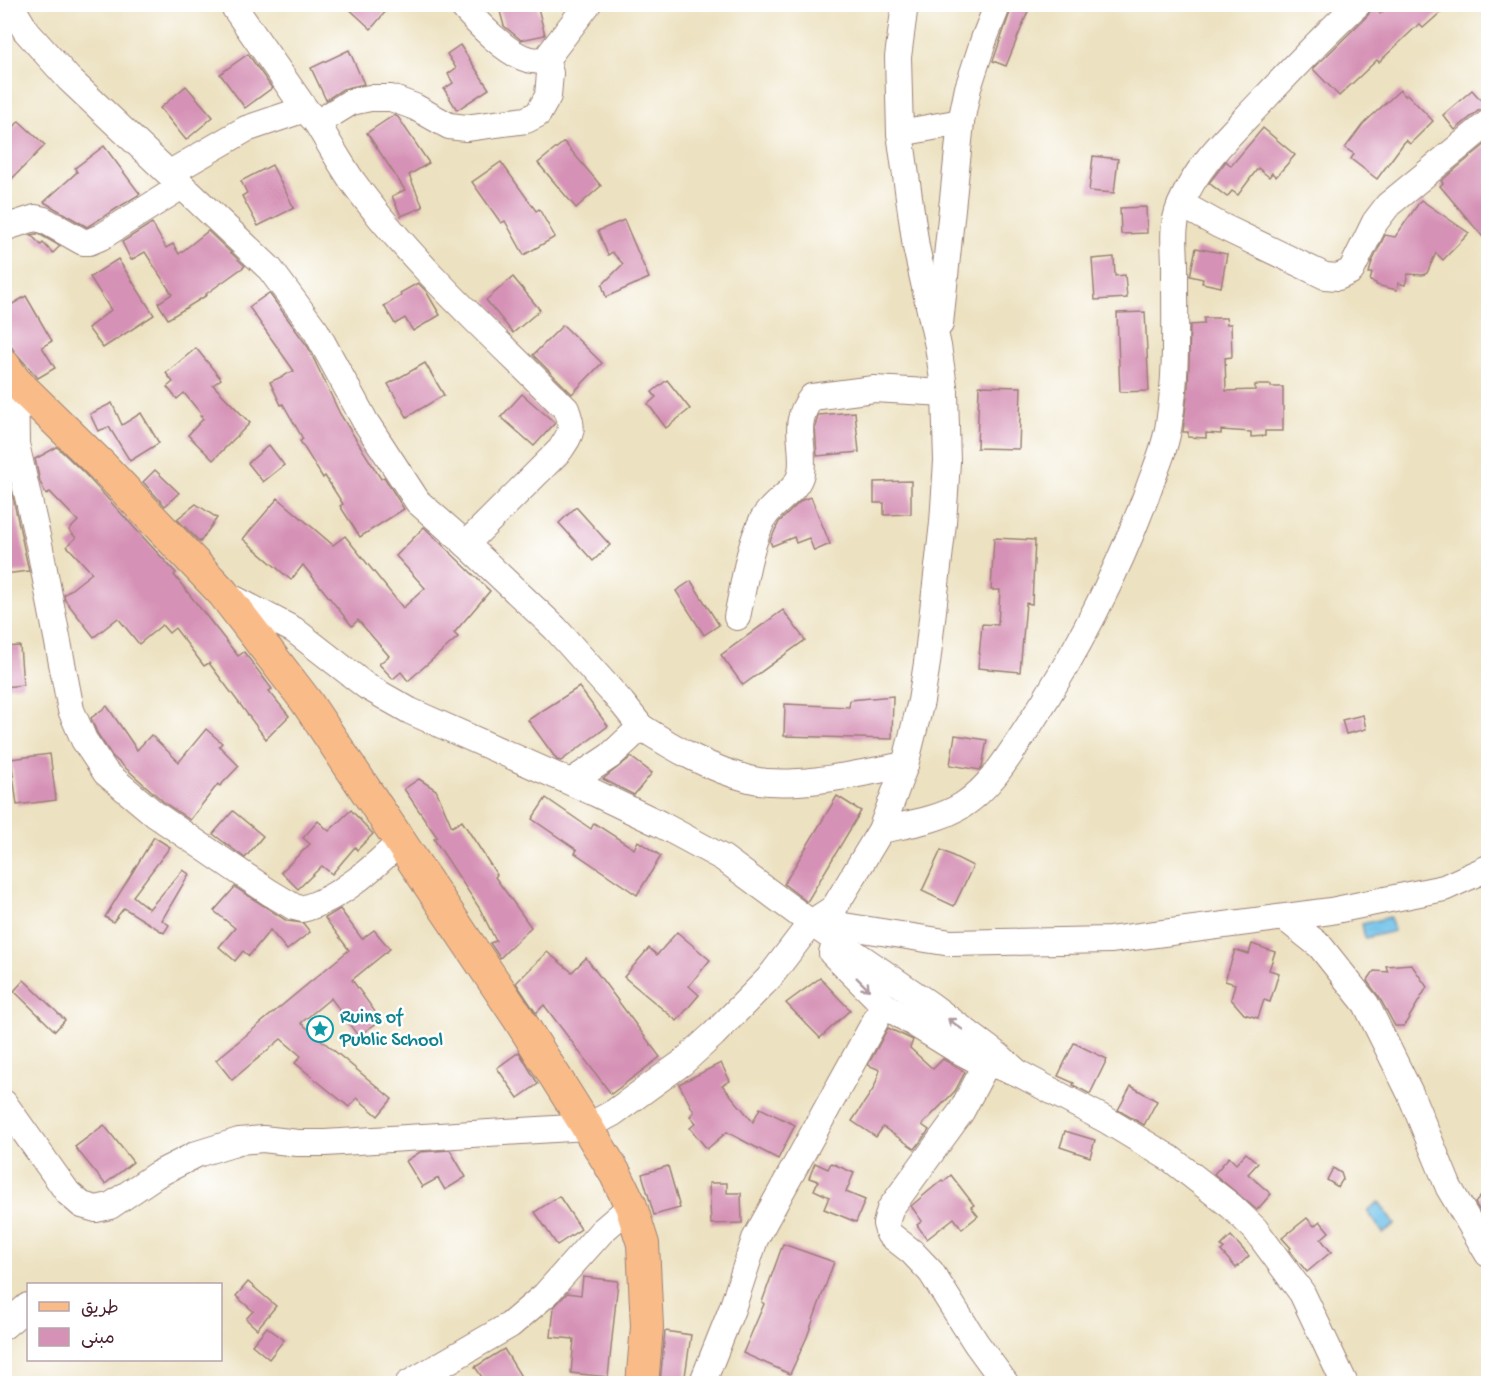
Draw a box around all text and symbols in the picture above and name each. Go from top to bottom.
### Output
one-way arrow [855,976,870,991]
place label: Ruins of Public School [339,1007,443,1053]
place icon: Ruins of Public School [305,1014,335,1044]
one-way arrow [948,1018,964,1030]
legend [27,1283,222,1361]
text: طريق [81,1299,119,1320]
text: مبنى [81,1329,115,1350]

